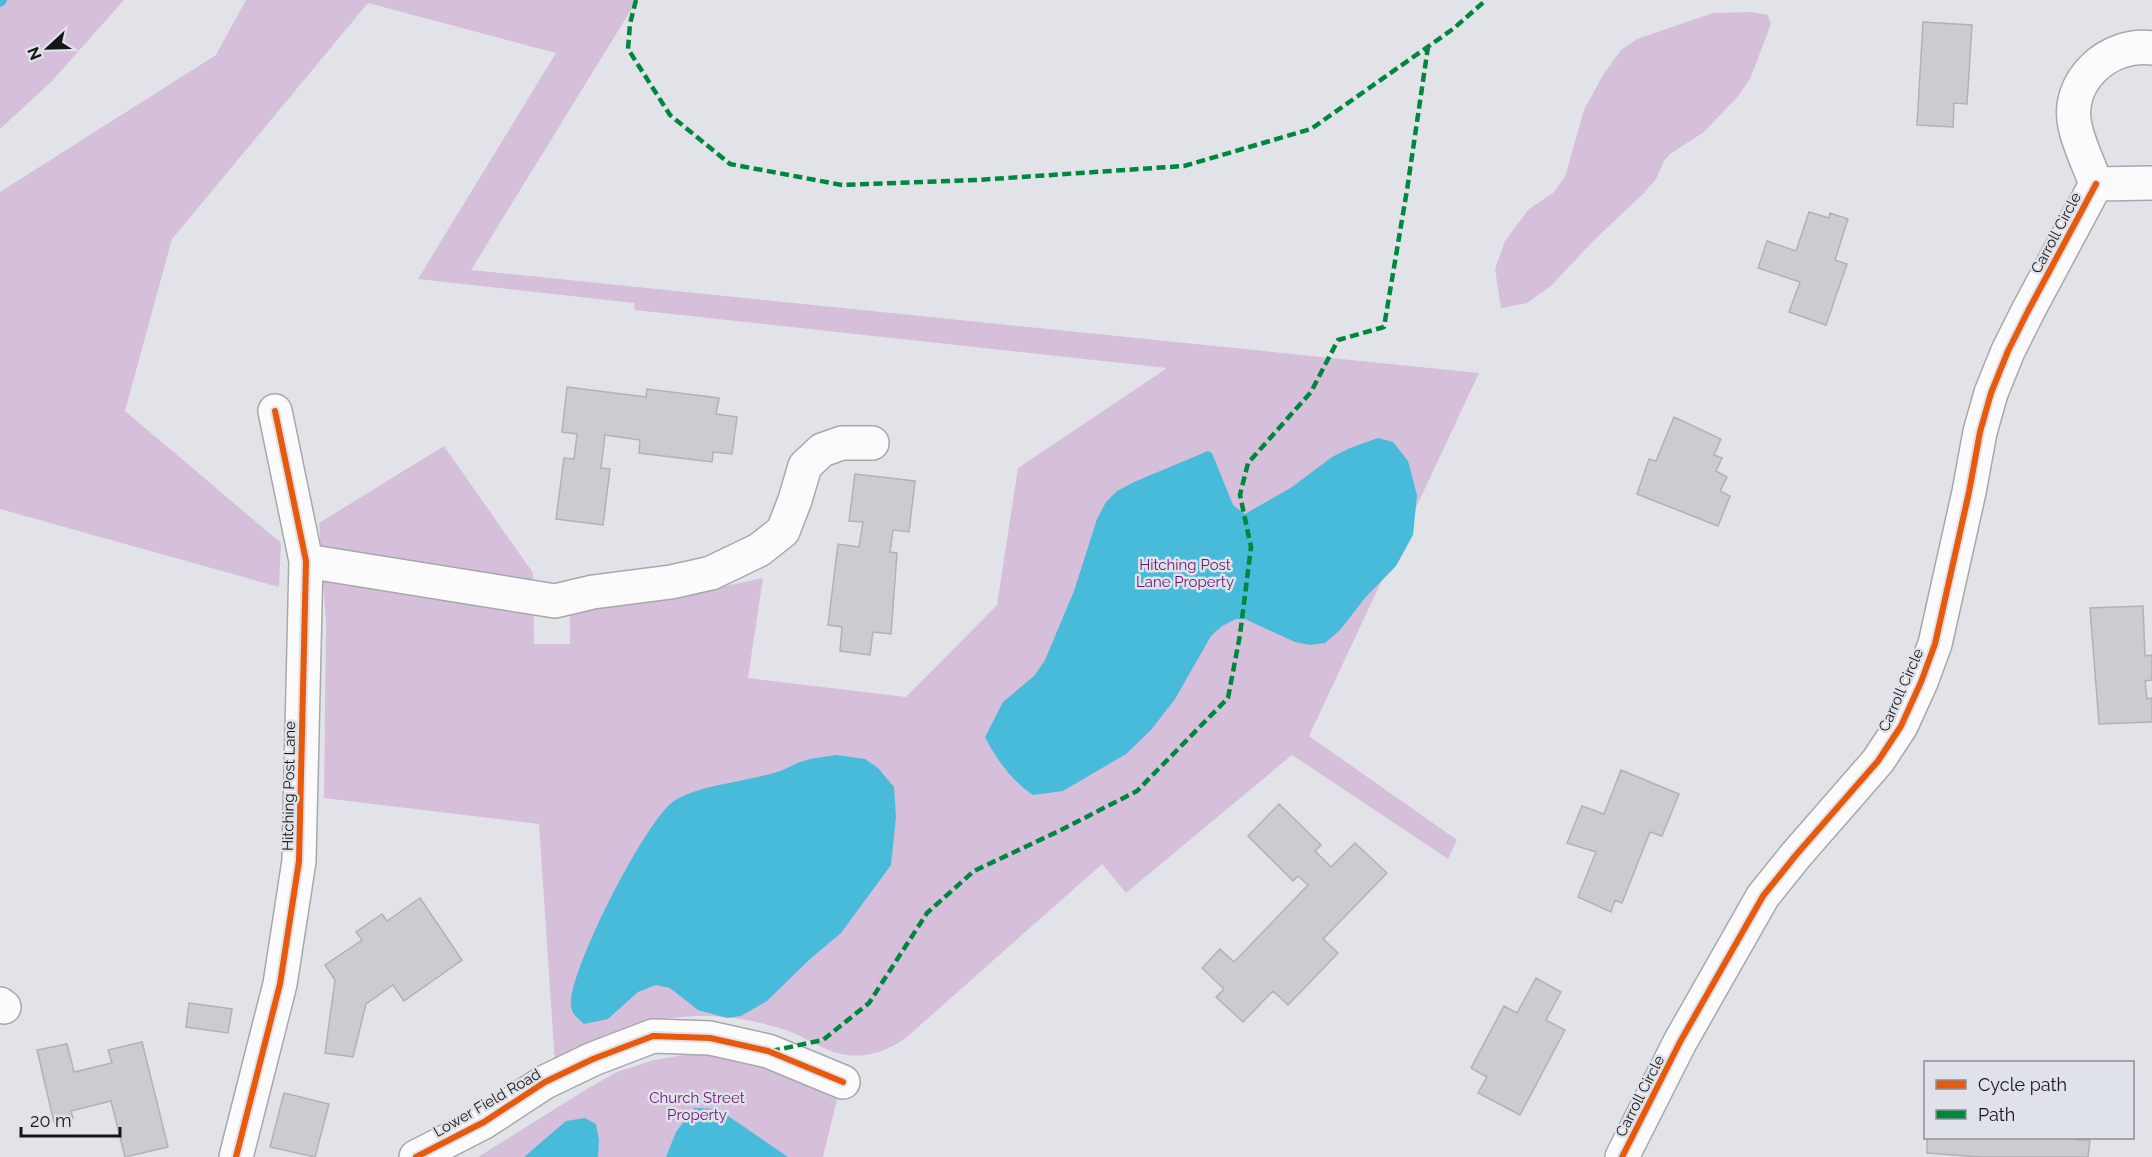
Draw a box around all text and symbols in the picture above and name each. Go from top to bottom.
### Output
north arrow [18,18,78,78]
text: N [23,44,46,63]
street label: Carroll Circle [2027,189,2085,276]
park label: Hitching Post Lane Property [1136,556,1234,591]
street label: Carroll Circle [1875,646,1927,734]
street label: Hitching Post Lane [279,721,299,851]
street label: Carroll Circle [1612,1052,1668,1140]
legend [1924,1061,2134,1139]
street label: Lower Field Road [430,1065,544,1141]
text: Cycle path [1978,1074,2067,1095]
park label: Church Street Property [649,1089,745,1124]
scale bar [21,1100,120,1138]
text: Path [1978,1104,2015,1125]
text: 20 m [30,1110,72,1131]

